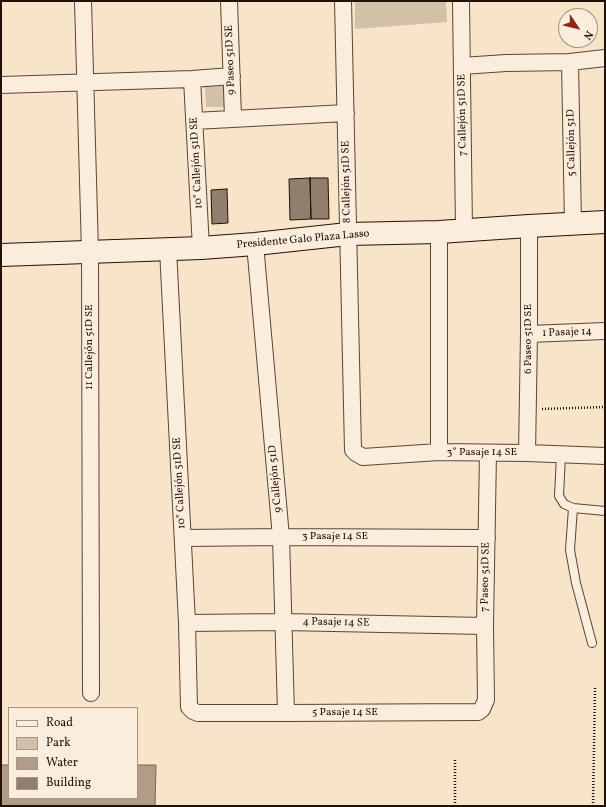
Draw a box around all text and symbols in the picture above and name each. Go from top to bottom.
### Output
north arrow [558,8,598,48]
street label: 9 Paseo 51D SE [223,25,239,95]
text: N [579,27,596,42]
street label: 7 Callejón 51D SE [456,74,470,156]
street label: 5 Callejón 51D [565,109,579,177]
street label: 10° Callejón 51D SE [188,117,206,209]
street label: 8 Callejón 51D SE [340,141,354,223]
street label: Presidente Galo Plaza Lasso [236,228,370,252]
street label: 11 Callejón 51D SE [83,304,97,390]
street label: 6 Paseo 51D SE [522,304,536,374]
street label: 1 Pasaje 14 [542,326,592,340]
street label: 10° Callejón 51D SE [171,437,189,529]
street label: 9 Callejón 51D [266,445,286,513]
street label: 3° Pasaje 14 SE [447,446,517,460]
street label: 3 Pasaje 14 SE [302,530,368,544]
street label: 7 Paseo 51D SE [479,542,493,612]
street label: 4 Pasaje 14 SE [302,616,370,630]
street label: 5 Pasaje 14 SE [312,706,378,720]
legend [8,707,138,799]
text: Road [46,715,73,731]
text: Park [46,735,71,751]
text: Water [46,755,78,771]
text: Building [46,775,91,791]

